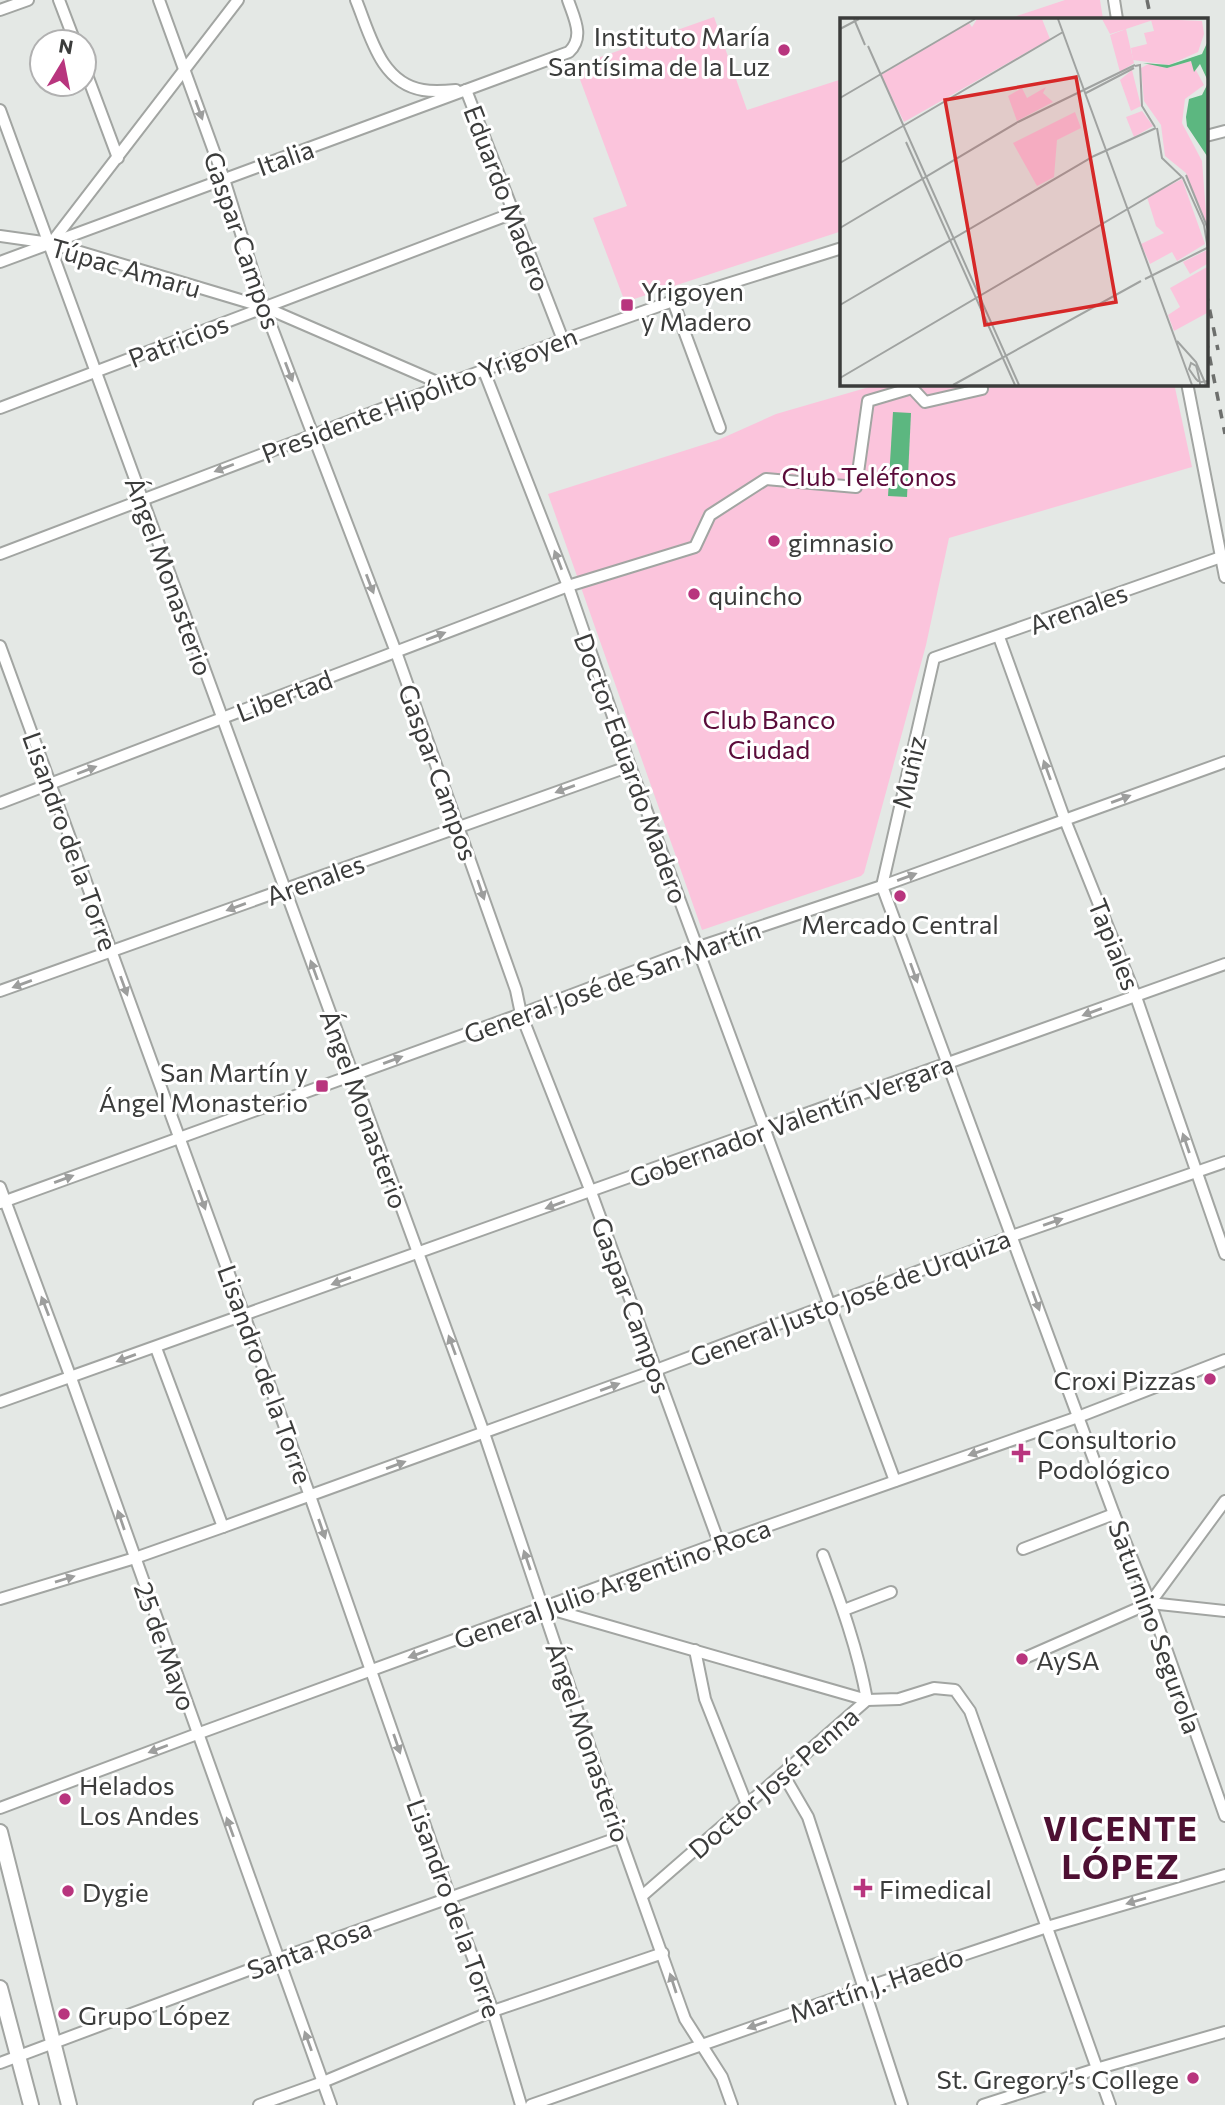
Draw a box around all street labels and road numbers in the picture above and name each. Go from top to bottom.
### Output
street label: Eduardo Madero [458,101,558,295]
street label: Italia [252,132,318,182]
street label: Gaspar Campos [198,147,288,333]
street label: Túpac Amaru [47,231,205,303]
street label: Patricios [124,307,232,373]
street label: Presidente Hipólito Yrigoyen [257,319,581,469]
street label: Ángel Monasterio [120,472,220,680]
street label: Arenales [1025,576,1131,640]
street label: Doctor Eduardo Madero [569,629,695,907]
street label: Libertad [232,663,336,727]
street label: Gaspar Campos [393,680,485,864]
street label: Lisandro de la Torre [17,727,125,955]
street label: Muñiz [885,733,931,811]
street label: Arenales [262,847,368,911]
street label: Tapiales [1083,894,1147,994]
street label: General José de San Martín [459,913,765,1049]
street label: Ángel Monasterio [315,1005,415,1213]
street label: Gobernador Valentín Vergara [625,1047,957,1193]
street label: Gaspar Campos [586,1213,678,1397]
street label: General Justo José de Urquiza [686,1222,1014,1372]
street label: Lisandro de la Torre [212,1260,320,1488]
street label: General Julio Argentino Roca [449,1511,775,1655]
street label: Saturnino Segurola [1103,1516,1209,1738]
street label: 25 de Mayo [128,1577,204,1715]
street label: Ángel Monasterio [540,1638,638,1846]
street label: Doctor José Penna [682,1700,864,1864]
street label: Lisandro de la Torre [401,1794,509,2022]
street label: Santa Rosa [242,1911,376,1985]
street label: Martín J. Haedo [785,1940,967,2028]

